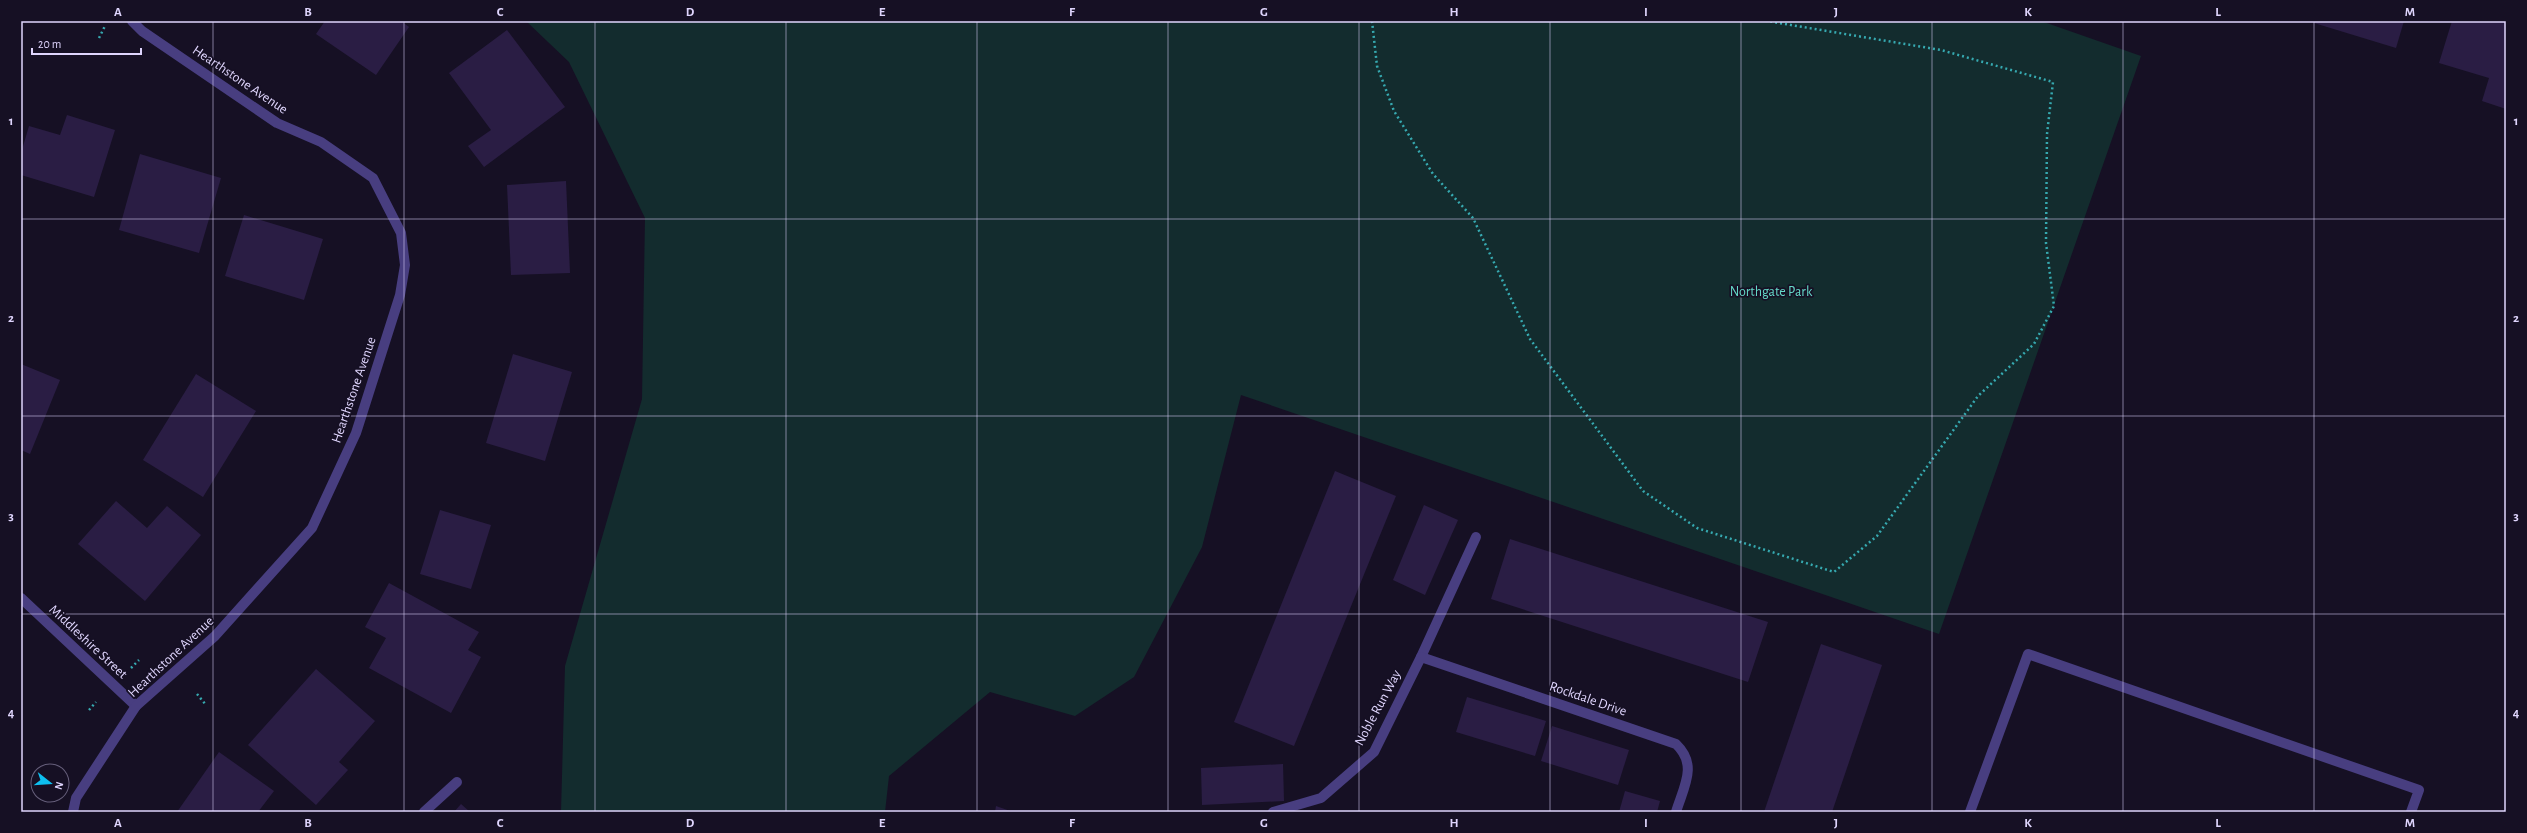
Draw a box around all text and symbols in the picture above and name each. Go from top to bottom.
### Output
text: A [114,6,122,19]
text: B [304,6,312,19]
text: C [497,6,504,19]
text: D [686,6,695,19]
text: E [879,6,886,19]
text: F [1069,6,1076,19]
text: G [1260,6,1268,19]
text: H [1449,6,1459,19]
text: I [1644,6,1648,19]
text: J [1834,6,1838,19]
text: K [2024,6,2032,19]
text: L [2215,6,2221,19]
text: M [2405,6,2415,19]
scale bar [32,30,141,56]
text: 20 m [38,38,61,50]
street label: Hearthstone Avenue [190,43,290,117]
text: 1 [9,115,13,128]
text: 1 [2514,115,2518,128]
park label: Northgate Park [1730,285,1813,299]
text: 2 [8,312,14,325]
text: 2 [2513,312,2519,325]
street label: Hearthstone Avenue [329,335,379,445]
text: 3 [8,510,14,523]
text: 3 [2513,510,2519,523]
street label: Middleshire Street [46,602,130,682]
street label: Hearthstone Avenue [126,614,216,700]
street label: Noble Run Way [1352,668,1404,748]
street label: Rockdale Drive [1548,679,1628,719]
text: 4 [8,707,15,720]
text: 4 [2513,707,2520,720]
north arrow [30,763,70,803]
text: N [53,781,65,791]
text: A [114,817,122,830]
text: B [304,817,312,830]
text: C [497,817,504,830]
text: D [686,817,695,830]
text: E [879,817,886,830]
text: F [1069,817,1076,830]
text: G [1260,817,1268,830]
text: H [1449,817,1459,830]
text: I [1644,817,1648,830]
text: J [1834,817,1838,830]
text: K [2024,817,2032,830]
text: L [2215,817,2221,830]
text: M [2405,817,2415,830]

